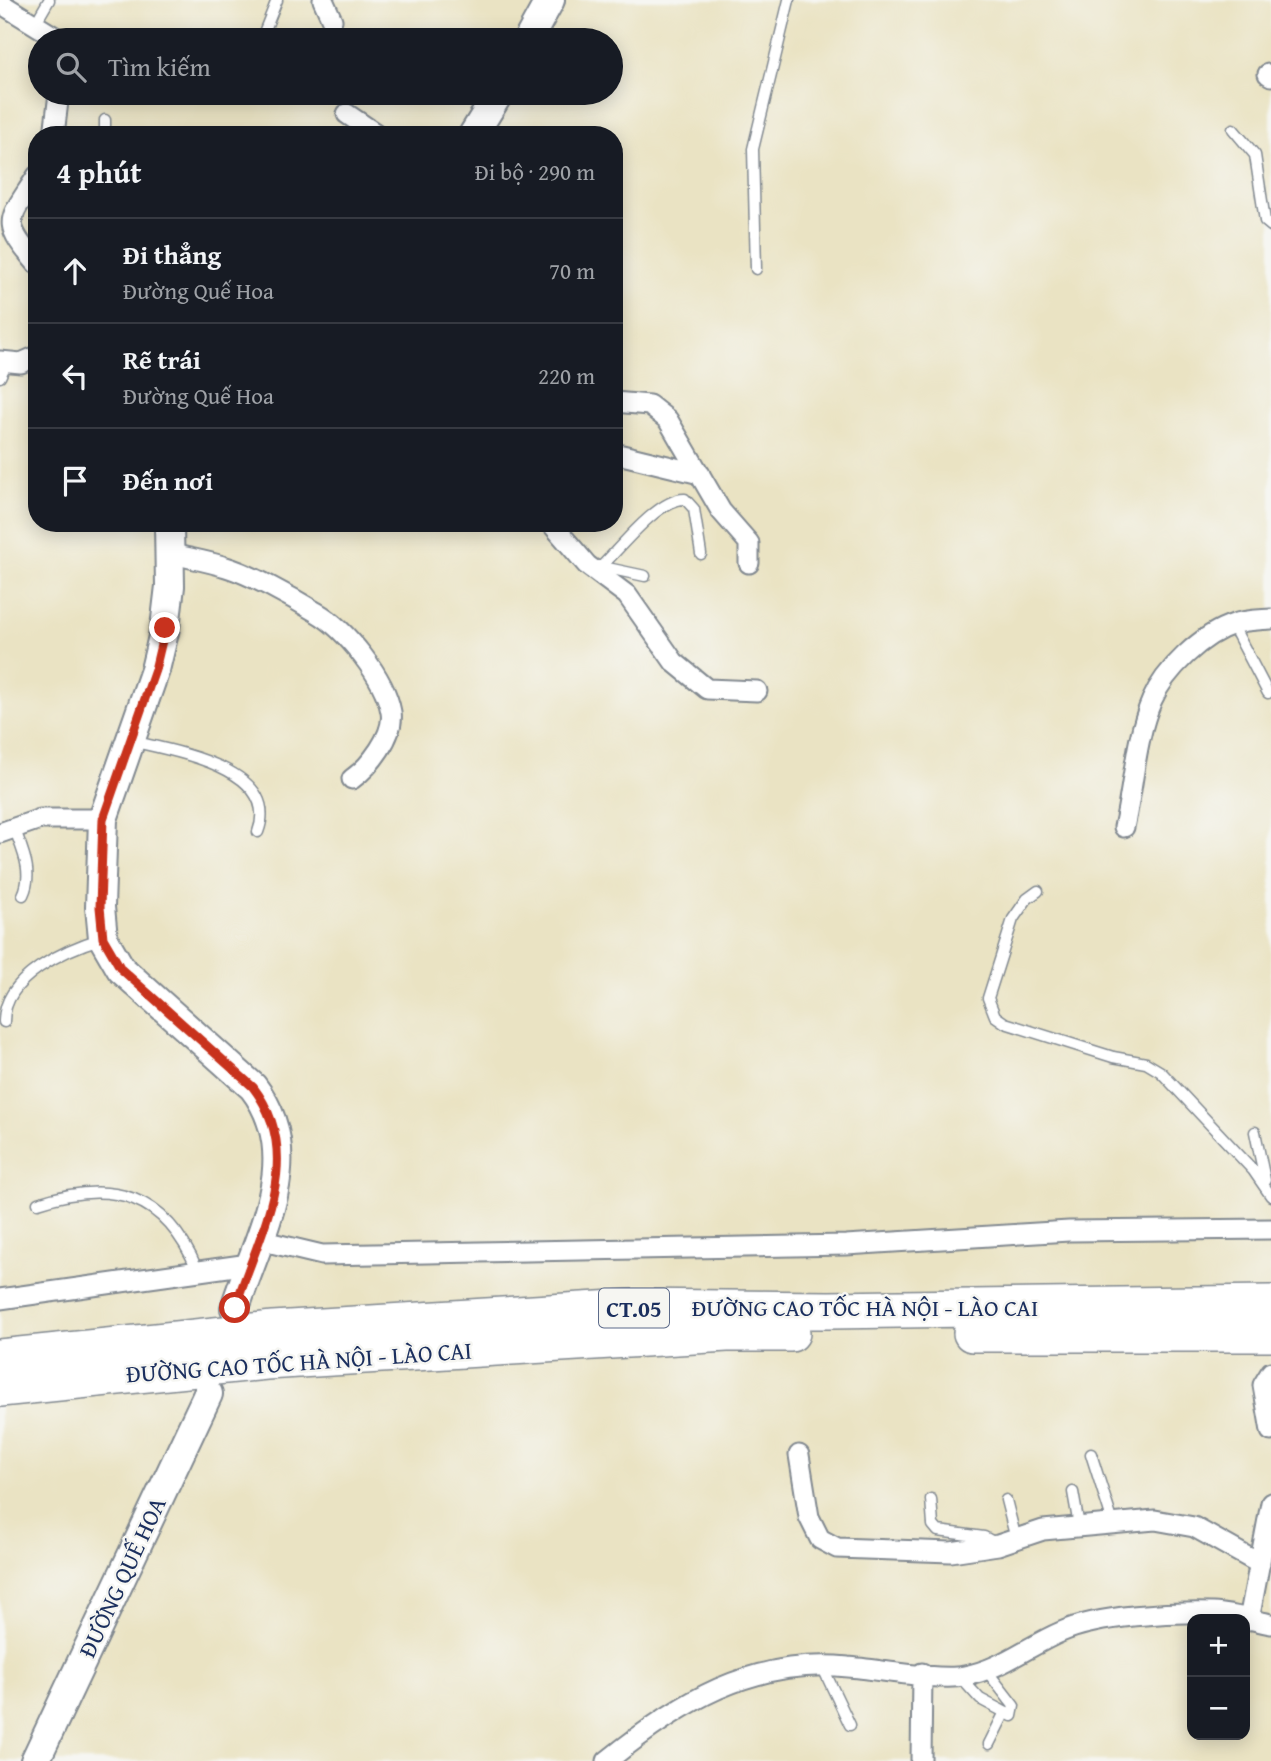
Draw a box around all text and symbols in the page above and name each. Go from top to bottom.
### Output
search box [28,28,623,105]
text: Tìm kiếm [108,47,211,86]
icon: search [52,48,90,86]
text: 4 phút [56,150,142,194]
text: Đi bộ · 290 m [475,155,595,188]
text: Đi thẳng [123,235,221,274]
icon: ahead [56,252,94,290]
text: 70 m [549,254,595,287]
text: Đường Quế Hoa [123,274,274,307]
text: Rẽ trái [123,340,201,379]
icon: left [56,357,94,395]
text: 220 m [538,359,595,392]
text: Đường Quế Hoa [123,379,274,412]
text: Đến nơi [123,461,213,500]
icon: arrive [56,462,94,500]
route end [149,612,180,643]
road number: CT.05 [599,1288,669,1328]
street label: ĐƯỜNG CAO TỐC HÀ NỘI - LÀO CAI [692,1290,1038,1325]
route start [219,1292,250,1323]
street label: ĐƯỜNG CAO TỐC HÀ NỘI - LÀO CAI [125,1332,473,1392]
street label: ĐƯỜNG QUẾ HOA [70,1491,175,1663]
map controls [1187,1614,1250,1740]
button: + [1187,1614,1250,1677]
button: − [1187,1677,1250,1740]

